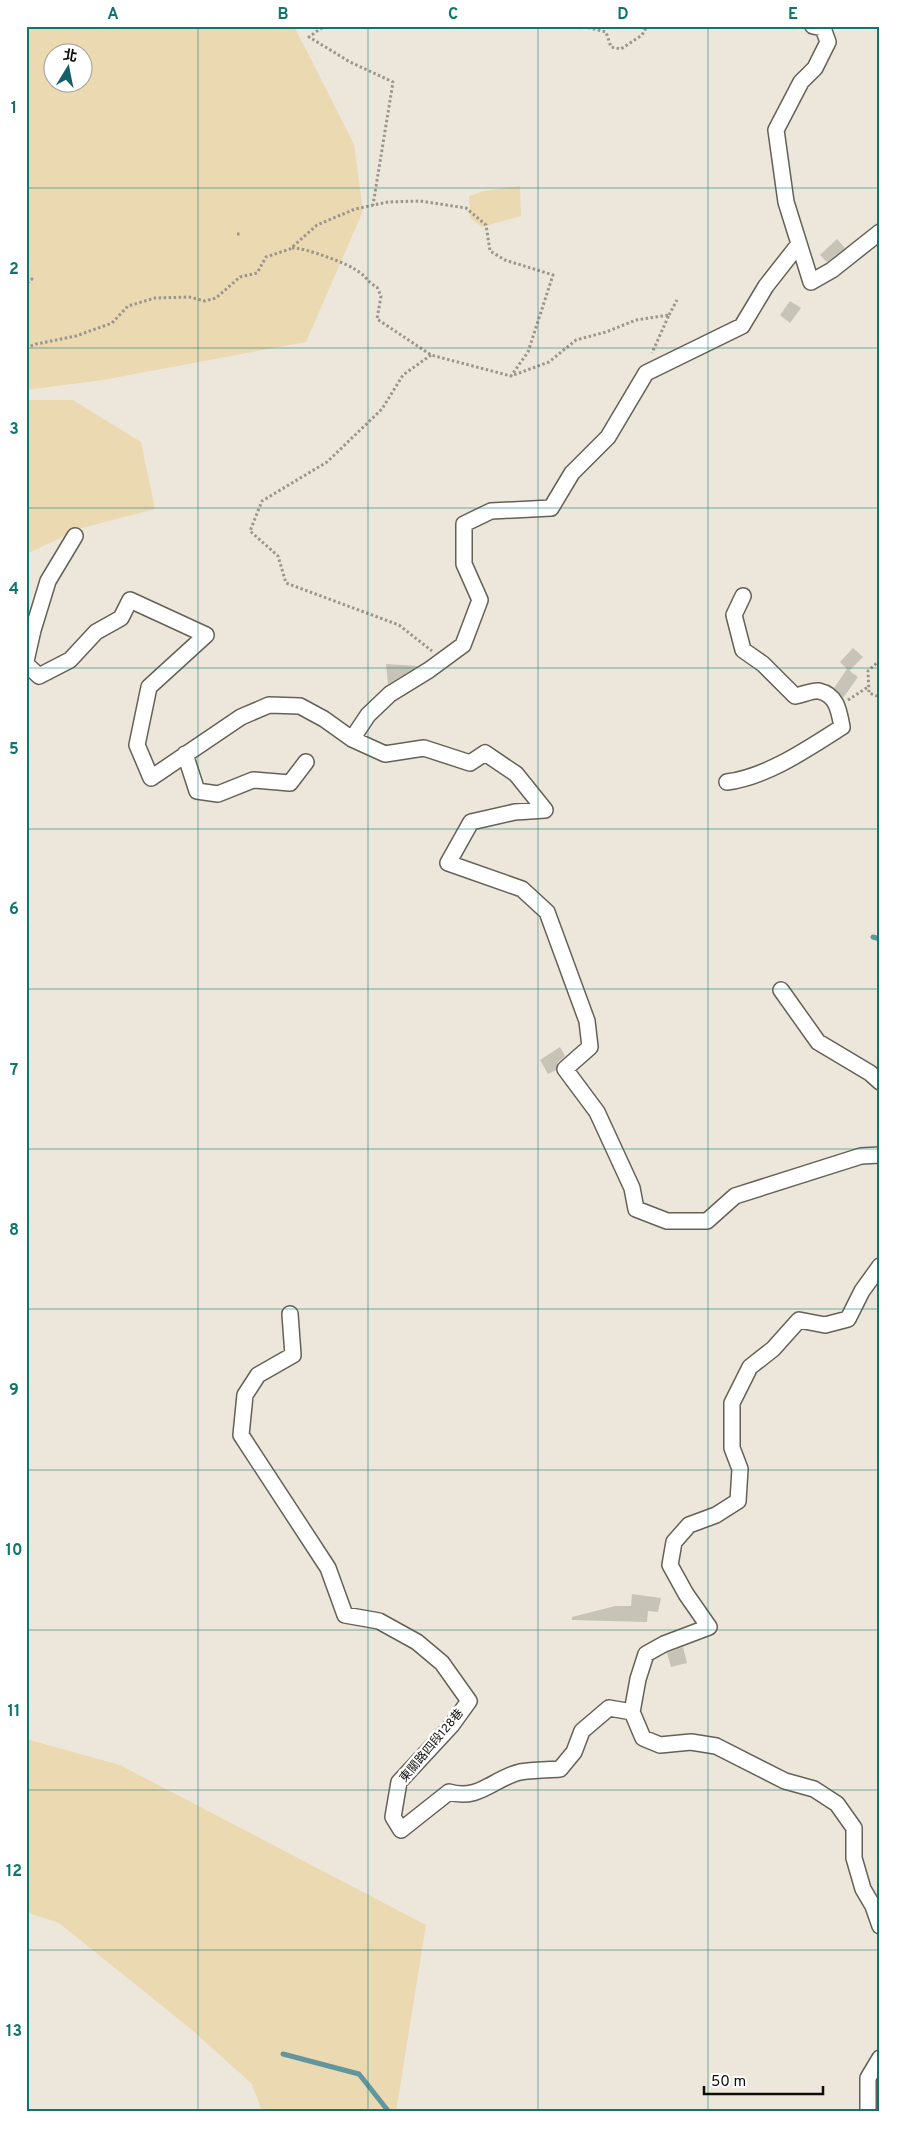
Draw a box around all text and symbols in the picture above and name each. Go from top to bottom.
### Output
text: A [107,5,119,25]
text: B [277,5,289,25]
text: C [448,5,458,25]
text: D [617,5,629,25]
text: E [788,5,798,25]
north arrow [42,42,92,92]
text: 北 [62,47,78,66]
text: 1 [11,99,17,119]
text: 2 [9,260,19,280]
text: 3 [9,420,19,440]
text: 4 [9,580,19,600]
text: 5 [9,740,19,760]
text: 6 [9,900,19,920]
text: 7 [10,1061,18,1081]
text: 8 [9,1221,19,1241]
text: 9 [9,1381,19,1401]
text: 10 [6,1541,22,1561]
text: 11 [8,1702,20,1722]
street label: 東關路四段128巷 [397,1706,467,1786]
text: 12 [6,1862,22,1882]
text: 13 [6,2022,22,2042]
scale bar [704,2063,822,2095]
text: 50 m [711,2073,746,2092]

